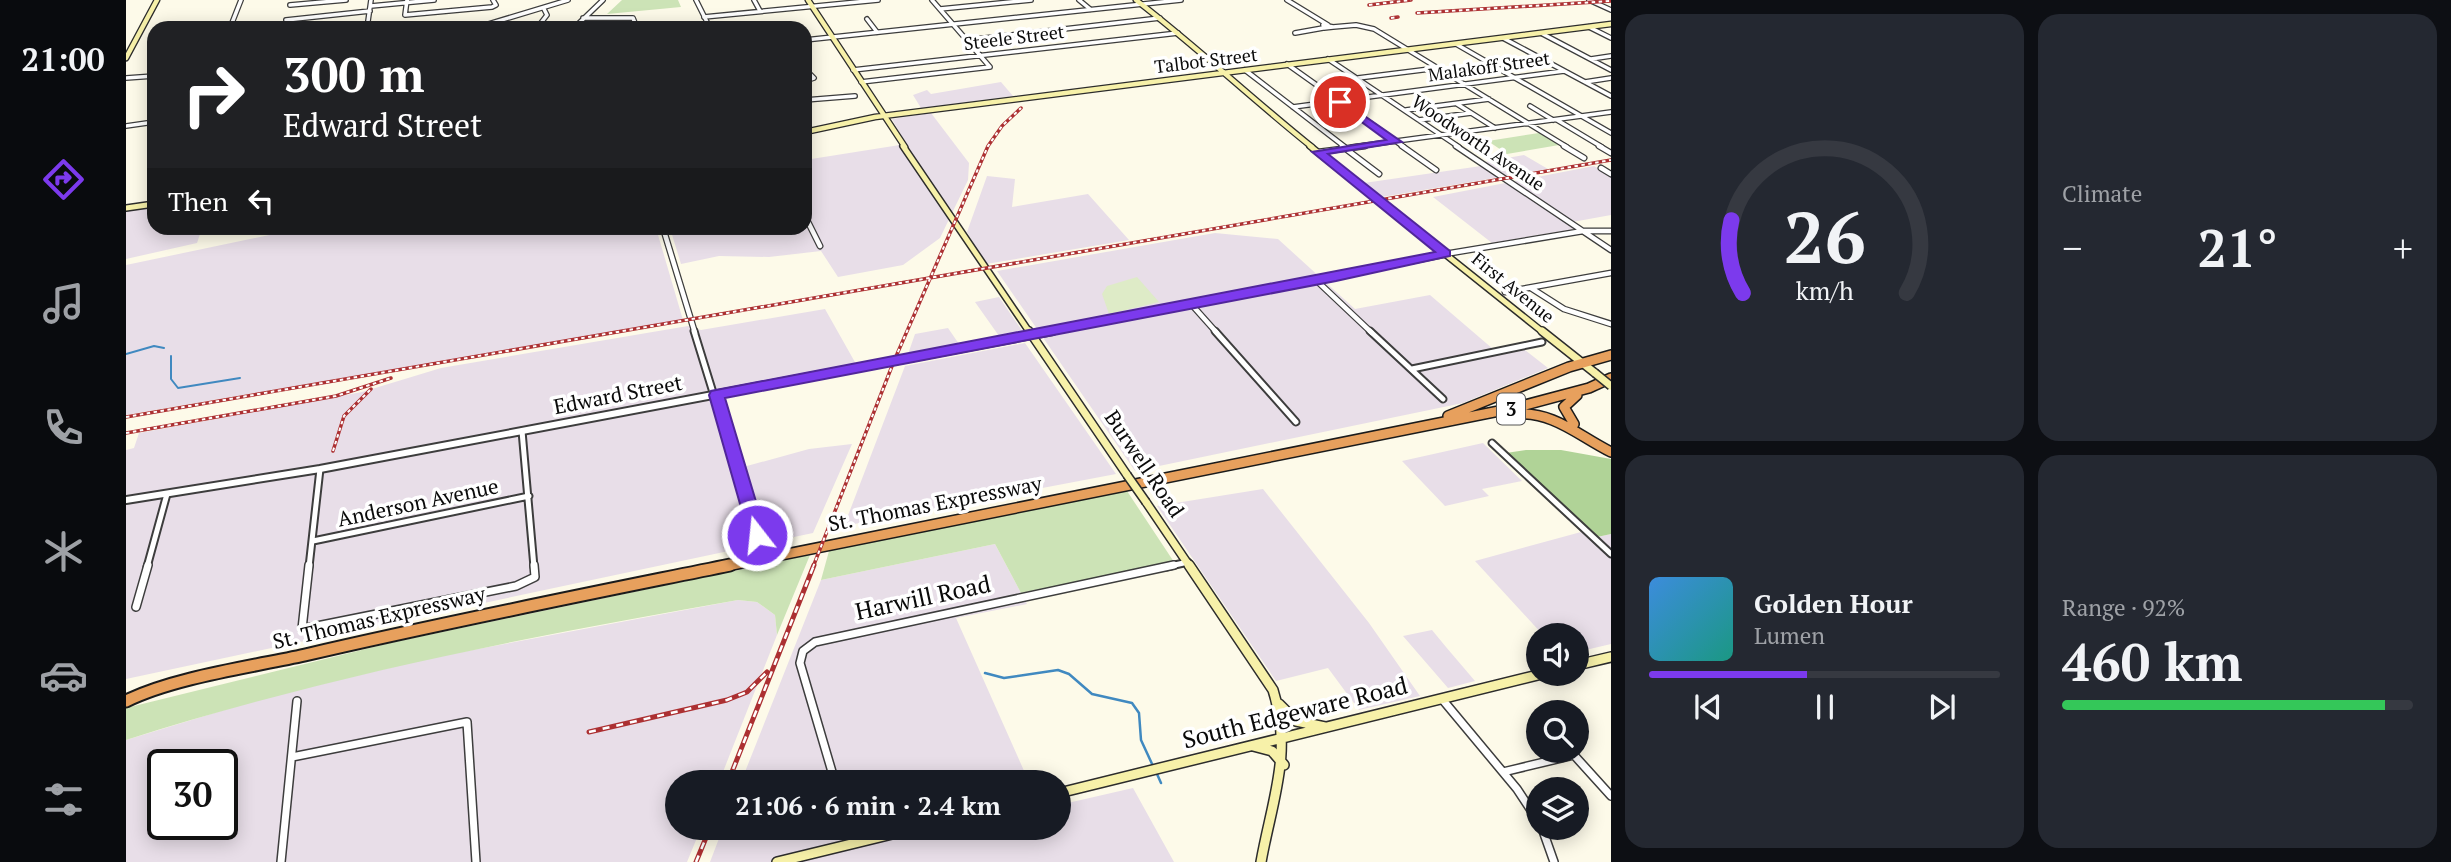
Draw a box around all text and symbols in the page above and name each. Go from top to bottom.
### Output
street label: Steele Street [962,19,1066,55]
text: 21:00 [21,38,105,80]
text: 300 m [283,41,425,106]
street label: Talbot Street [1153,42,1259,78]
street label: Malakoff Street [1426,46,1552,86]
icon: right [168,49,259,140]
pin [1310,72,1370,132]
icon: arrive [1321,83,1359,121]
street label: Woodworth Avenue [1407,89,1550,196]
text: Edward Street [283,104,482,146]
icon: directions [39,155,88,204]
text: Climate [2062,178,2142,209]
icon: left [242,182,280,220]
text: Then [168,184,228,218]
text: 26 [1783,188,1866,285]
text: 21° [2197,213,2278,282]
text: − [2062,223,2082,273]
text: + [2393,223,2413,273]
street label: First Avenue [1467,247,1560,328]
text: km/h [1796,274,1854,307]
icon: music [39,279,88,328]
street label: Edward Street [551,368,685,420]
road number: 3 [1497,394,1525,424]
icon: phone [39,403,88,452]
street label: Burwell Road [1099,404,1191,523]
street label: St. Thomas Expressway [825,468,1045,537]
street label: Anderson Avenue [335,471,501,533]
position arrow [720,498,794,572]
icon: climate [39,527,88,576]
street label: Harwill Road [852,567,993,627]
street label: St. Thomas Expressway [270,579,488,655]
text: Golden Hour [1754,586,1913,620]
text: Range · 92% [2062,592,2185,623]
text: Lumen [1754,620,1825,651]
map controls [1526,623,1589,840]
button: sound [1526,623,1589,686]
text: 460 km [2062,627,2243,696]
icon: car [39,651,88,700]
street label: South Edgeware Road [1179,669,1411,755]
icon: previous [1689,688,1727,726]
icon: pause [1806,688,1844,726]
icon: next [1923,688,1961,726]
button: search [1526,700,1589,763]
speed limit sign: 30 [147,749,238,840]
icon: filters [39,775,88,824]
button: layers [1526,777,1589,840]
text: 21:06 · 6 min · 2.4 km [735,788,1001,822]

